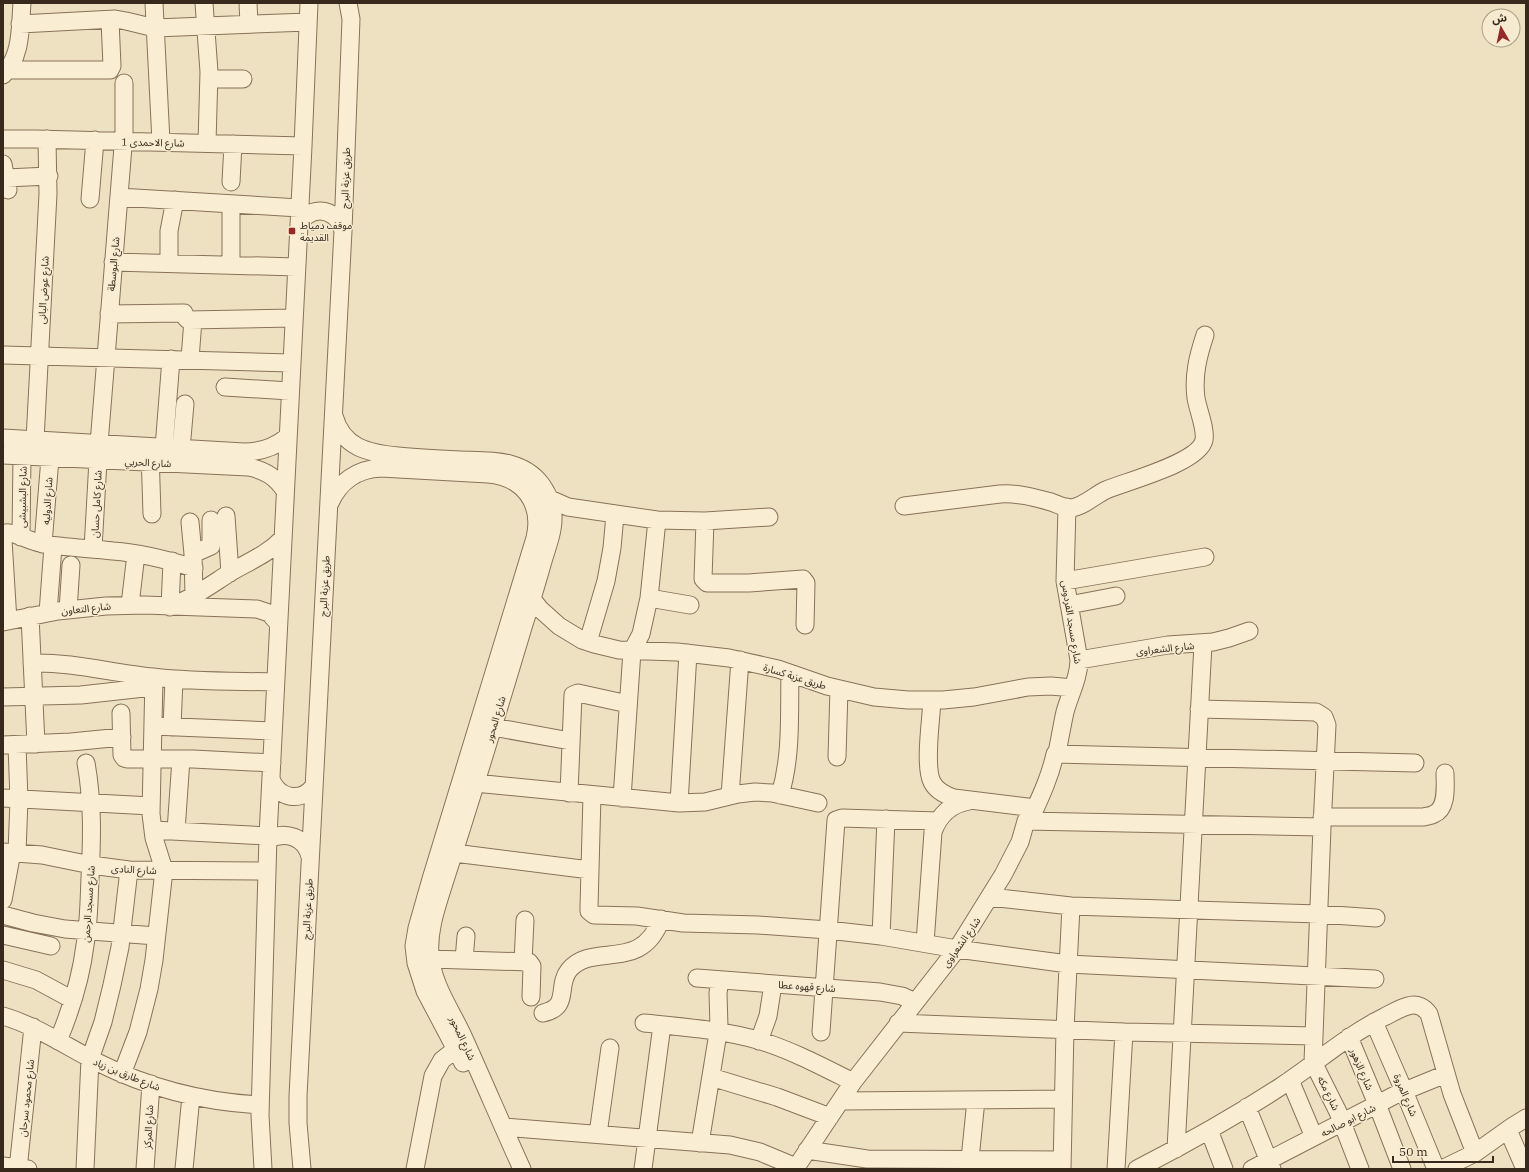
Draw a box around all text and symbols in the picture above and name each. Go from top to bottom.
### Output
north arrow [1481,8,1521,48]
text: ش [1491,10,1508,26]
street label: شارع الاحمدى 1 [121,135,185,151]
street label: طريق عزبة البرج [338,147,354,209]
place label: موقف دمياط القديمة [300,219,352,244]
marker: موقف دمياط القديمة [287,226,297,236]
street label: شارع البوسطة [105,236,123,292]
street label: شارع عوض البانى [35,255,53,325]
street label: شارع الحربي [124,455,172,472]
street label: شارع البشبيشى [15,466,31,528]
street label: شارع كامل حسان [88,470,106,538]
street label: شارع الدوليه [39,477,57,525]
street label: طريق عزبة البرج [316,555,334,617]
street label: شارع مسجد الفردوس [1057,579,1085,665]
street label: شارع التعاون [61,599,112,619]
street label: شارع الشعراوى [1135,639,1195,659]
street label: طريق عزبة كسارة [762,661,828,692]
street label: شارع المحور [482,694,510,745]
street label: شارع النادى [111,862,157,878]
street label: شارع مسجد الرحمن [79,865,99,943]
street label: طريق عزبة البرج [299,878,317,940]
street label: شارع الشعراوى [939,914,984,971]
street label: شارع قهوه عطا [778,978,836,996]
street label: شارع المحور [445,1013,479,1063]
street label: شارع الزهور [1346,1045,1376,1093]
street label: شارع طارق بن زياد [91,1055,162,1095]
street label: شارع محمود سرحان [16,1058,38,1138]
street label: شارع المروة [1390,1072,1420,1119]
street label: شارع مكه [1314,1074,1343,1113]
street label: شارع ابو صالحه [1319,1101,1378,1141]
street label: شارع المركز [141,1104,157,1150]
scale bar [1393,1138,1493,1164]
text: 50 m [1399,1144,1428,1159]

